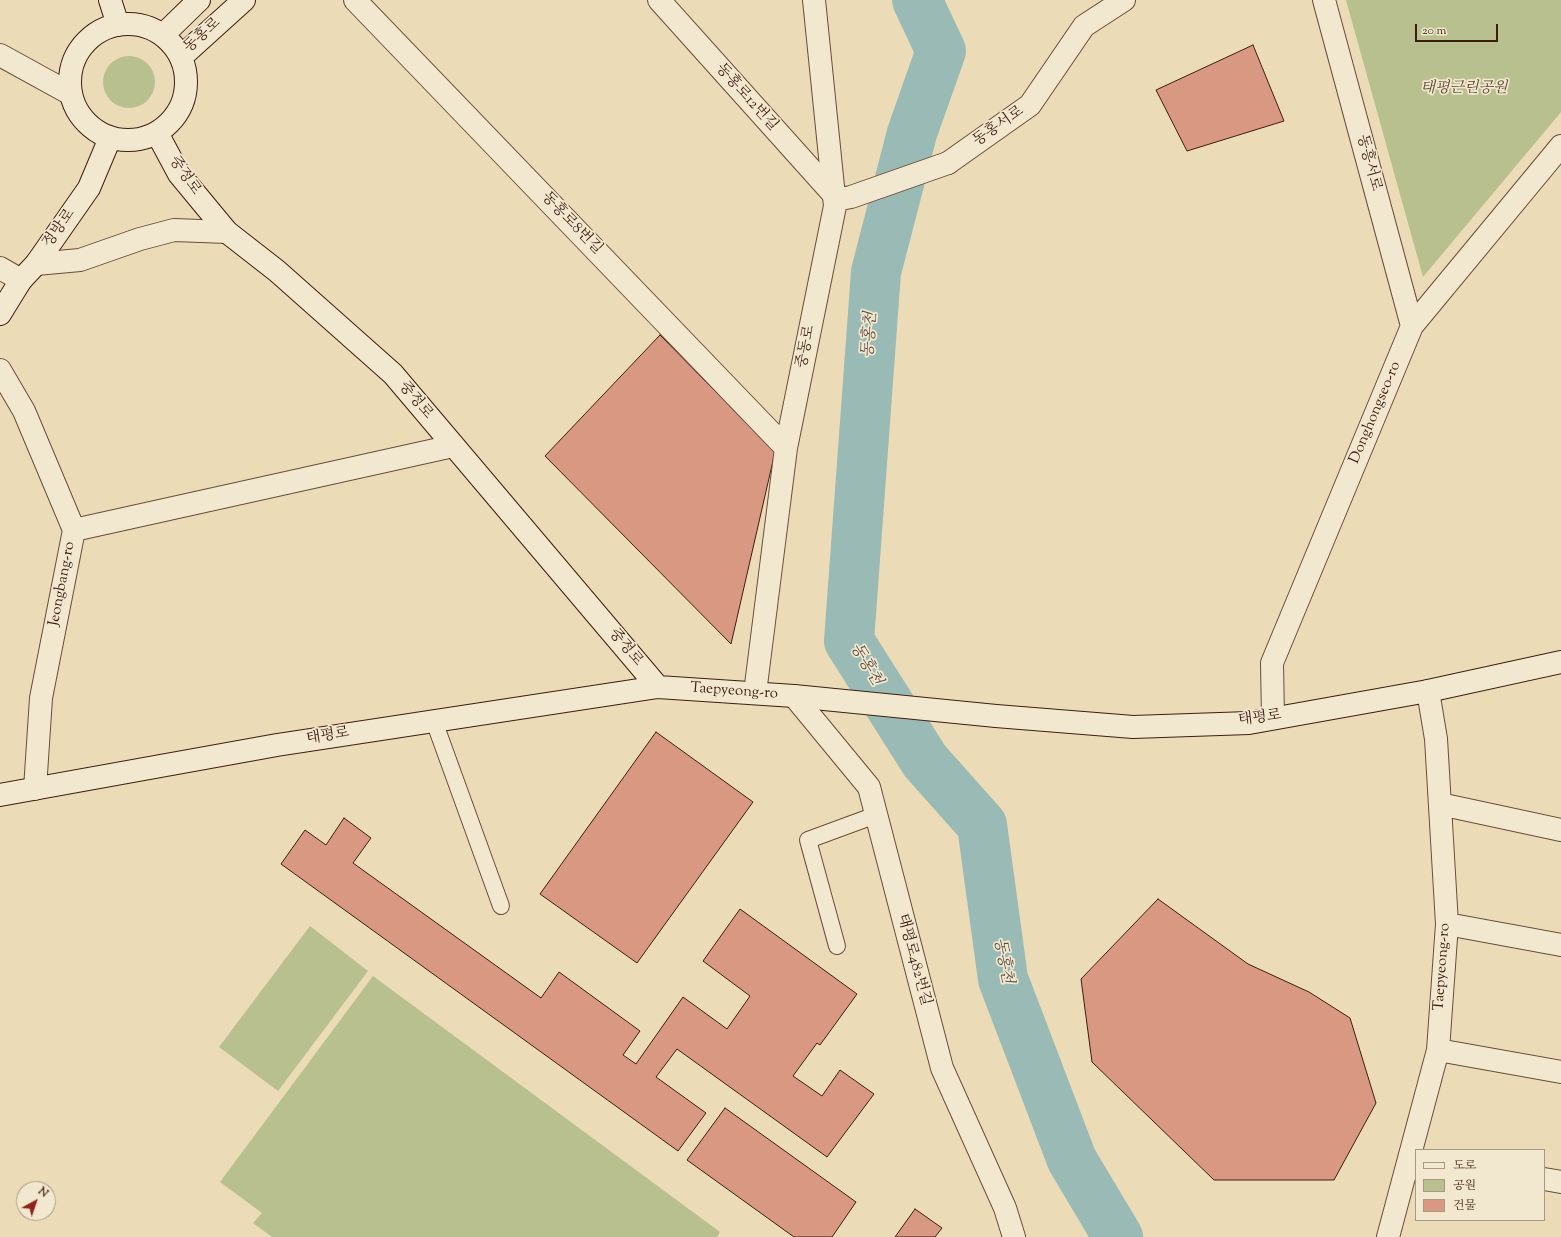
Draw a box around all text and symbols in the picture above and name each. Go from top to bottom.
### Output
street label: 동홍로 [181,15,225,57]
scale bar [1417,16,1500,42]
text: 20 m [1422,22,1446,40]
street label: 동홍로12번길 [711,61,781,135]
park label: 태평근린공원 [1421,80,1507,98]
street label: 동홍서로 [970,103,1028,151]
street label: 동흥서로 [1352,133,1384,193]
street label: 중정로 [164,153,204,199]
street label: 동홍로8번길 [537,189,605,259]
street label: 정방로 [40,206,80,252]
water label: 동홍천 [860,311,882,359]
street label: 중동로 [794,324,820,370]
street label: Donghongseo-ro [1346,359,1406,467]
street label: 중정로 [394,379,436,423]
street label: Jeongbang-ro [46,540,80,628]
street label: 중정로 [604,626,646,670]
water label: 동홍천 [845,640,885,690]
street label: Taepyeong-ro [690,680,778,704]
street label: 태평로 [1237,707,1283,731]
street label: 태평로 [305,725,351,749]
street label: 태평로482번길 [892,912,934,1008]
street label: Taepyeong-ro [1431,923,1455,1011]
water label: 동홍천 [988,936,1016,986]
legend [1415,1149,1545,1221]
text: 도로 [1453,1157,1476,1175]
text: 공원 [1453,1177,1476,1195]
north arrow [16,1181,56,1221]
text: N [35,1184,52,1202]
text: 건물 [1453,1197,1476,1215]

